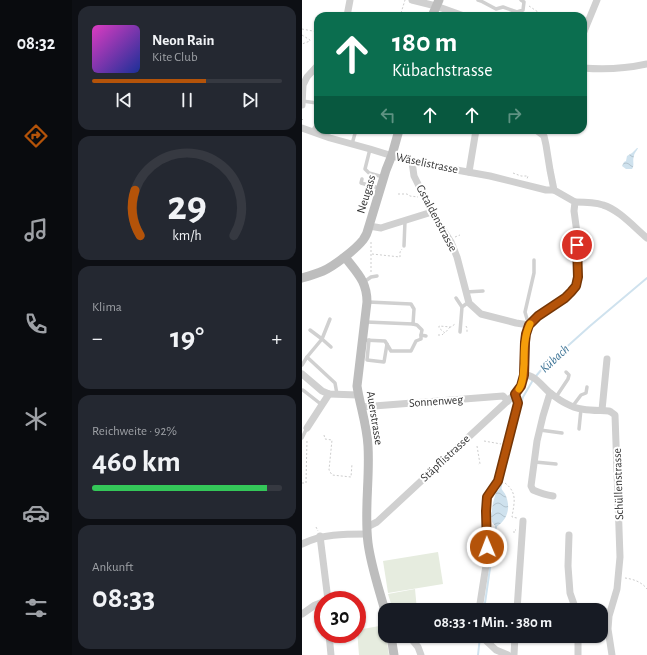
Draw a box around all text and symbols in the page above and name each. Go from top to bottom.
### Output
icon: ahead [326,28,378,80]
text: 180 m [392,29,457,57]
text: Neon Rain [152,33,214,48]
text: 08:32 [17,35,55,53]
text: Kite Club [152,51,198,64]
text: Kübachstrasse [392,62,493,80]
icon: previous [113,89,135,111]
icon: pause [176,89,198,111]
icon: next [239,89,261,111]
icon: left [377,104,399,126]
icon: ahead [419,104,441,126]
icon: ahead [461,104,483,126]
icon: right [503,104,525,126]
icon: directions [22,122,50,150]
street label: Wäselistrasse [395,151,459,175]
street label: Neugass [354,173,378,215]
street label: Gstaldenstrasse [414,183,460,253]
text: 29 [167,185,207,226]
icon: music [22,216,50,244]
text: km/h [172,228,202,242]
pin [560,228,594,262]
icon: arrive [566,234,588,256]
text: Klima [92,301,122,314]
icon: phone [22,310,50,338]
text: 19° [170,323,204,353]
text: − [92,327,103,349]
text: + [271,327,282,349]
water label: Kübach [538,342,572,376]
street label: Auerstrasse [365,390,385,446]
street label: Sonnenweg [409,393,464,409]
icon: climate [22,405,50,433]
text: Reichweite · 92% [92,425,177,438]
street label: Stäpflistrasse [418,432,472,484]
text: 460 km [92,447,181,477]
street label: Schüllenstrasse [611,448,625,520]
icon: car [22,499,50,527]
position arrow [466,526,508,568]
text: Ankunft [92,561,133,574]
text: 08:33 [92,583,155,613]
speed limit sign: 30 [314,591,366,643]
icon: filters [22,594,50,622]
text: 08:33 · 1 Min. · 380 m [434,615,552,630]

